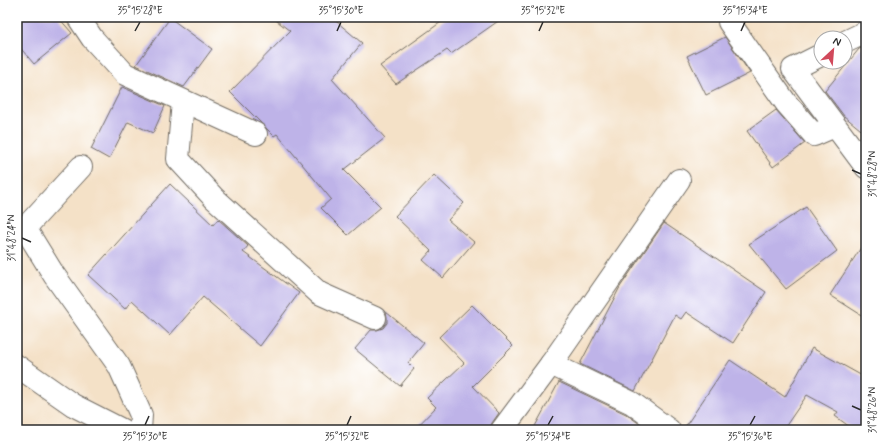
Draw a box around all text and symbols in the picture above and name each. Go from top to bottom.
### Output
text: 35°15'28"E [117,4,163,18]
text: 35°15'30"E [319,4,364,18]
text: 35°15'32"E [521,4,565,18]
text: 35°15'34"E [722,4,768,18]
north arrow [813,30,853,70]
text: N [831,34,843,50]
text: 31°48'28"N [866,151,880,197]
text: 31°48'24"N [5,214,19,261]
text: 31°48'26"N [866,386,880,433]
text: 35°15'30"E [123,430,168,444]
text: 35°15'32"E [325,430,369,444]
text: 35°15'34"E [525,430,571,444]
text: 35°15'36"E [728,430,772,444]

